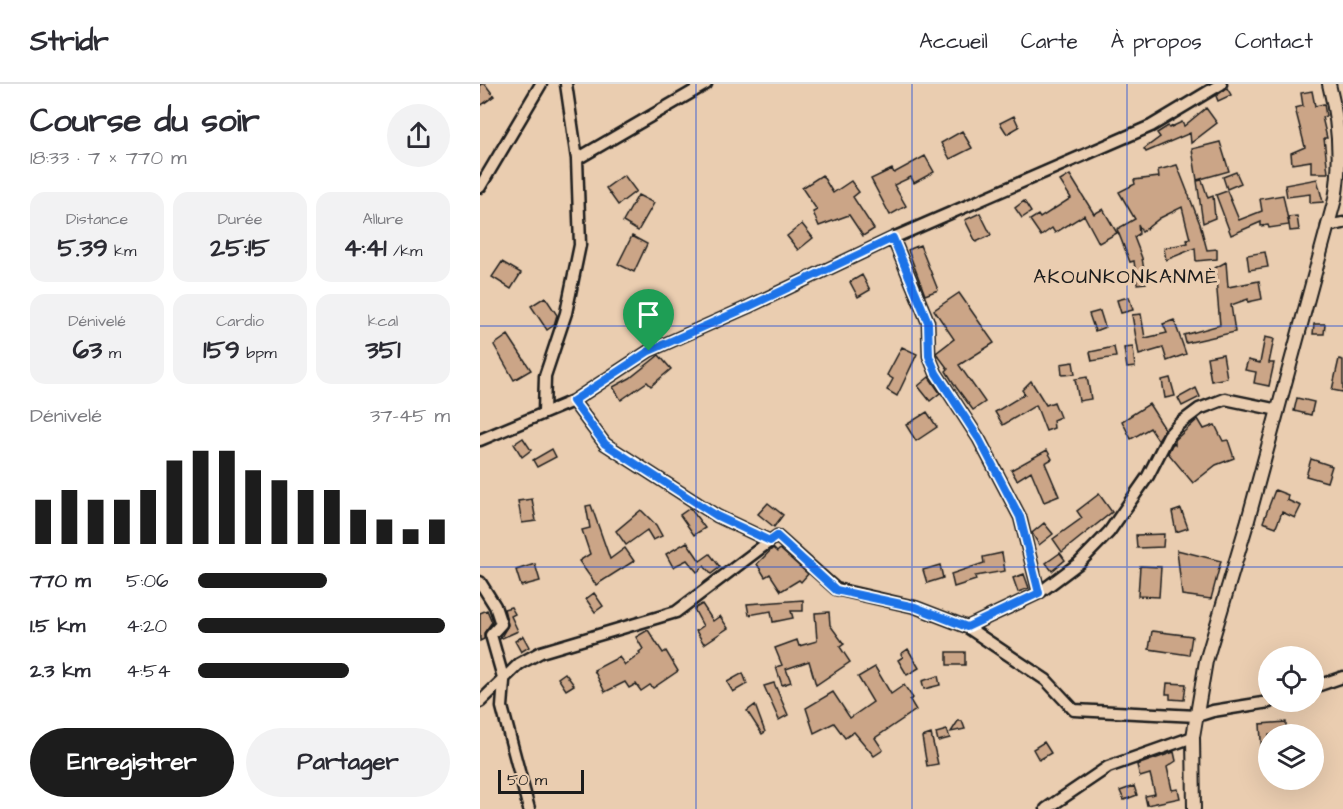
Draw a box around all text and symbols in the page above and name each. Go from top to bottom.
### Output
text: Stridr [30,22,109,61]
text: Accueil [919,27,988,56]
text: Carte [1021,27,1078,56]
text: À propos [1111,27,1202,56]
text: Contact [1235,27,1313,56]
text: Course du soir [30,98,260,144]
button: share [387,104,450,167]
text: 18:33 · 7 × 770 m [30,144,187,172]
text: Distance [66,208,128,230]
text: Durée [218,208,262,230]
text: Allure [363,208,403,230]
text: 5.39 [58,230,108,266]
text: 25:15 [210,230,270,266]
text: 4:41 [343,230,387,266]
text: km [108,240,136,262]
text: /km [387,240,423,262]
district label: AKOUNKONKANMÈ [1033,263,1219,291]
pin [623,289,674,351]
icon: arrive [632,298,665,331]
text: Dénivelé [68,310,126,332]
text: Cardio [216,310,264,332]
text: kcal [368,310,398,332]
text: 63 [73,332,102,368]
text: 159 [203,332,240,368]
text: 351 [366,332,400,368]
text: m [102,342,121,364]
text: bpm [240,342,277,364]
text: Dénivelé [30,402,102,430]
text: 37–45 m [370,402,450,430]
text: 770 m [30,567,91,595]
text: 5:06 [126,567,169,595]
text: 1.5 km [30,612,85,640]
text: 4:20 [126,612,167,640]
map controls [1258,646,1324,790]
button: locate [1258,646,1324,712]
text: 2.3 km [30,657,90,685]
text: 4:54 [126,657,171,685]
button: layers [1258,724,1324,790]
button: Enregistrer [30,728,234,797]
button: Partager [246,728,450,797]
scale bar [498,767,584,794]
text: 50 m [507,769,547,791]

